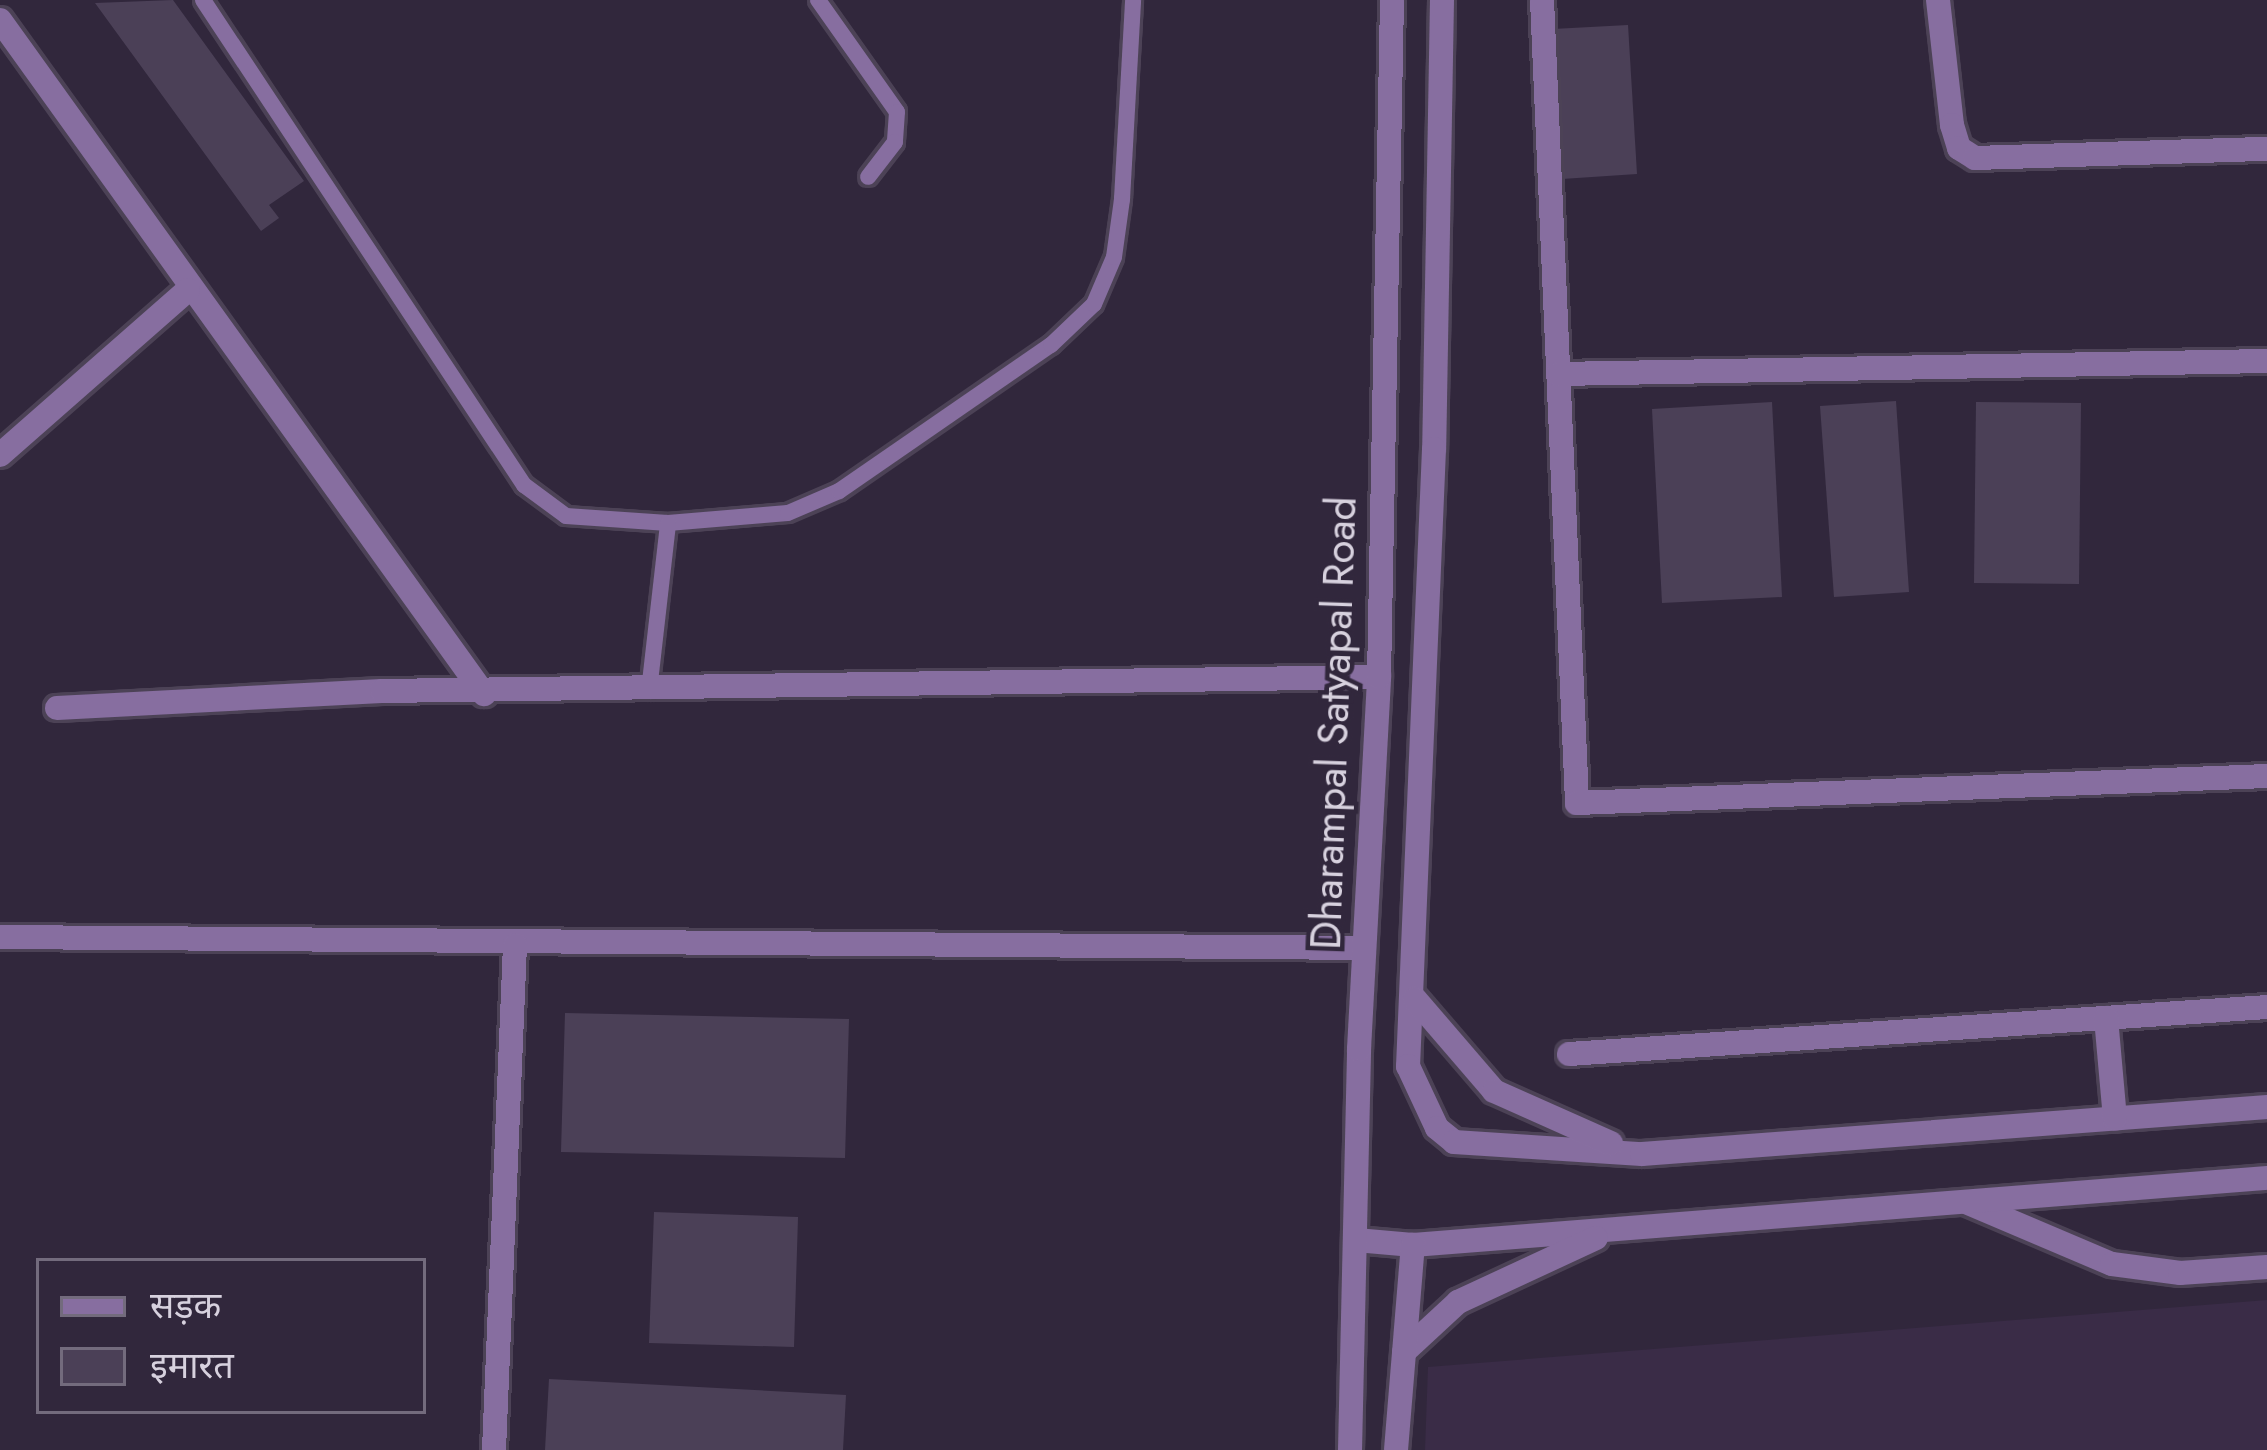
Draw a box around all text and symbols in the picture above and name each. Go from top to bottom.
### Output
street label: Dharampal Satyapal Road [1301,495,1367,951]
legend [36,1258,426,1414]
text: सड़क [150,1279,221,1331]
text: इमारत [150,1339,234,1391]

